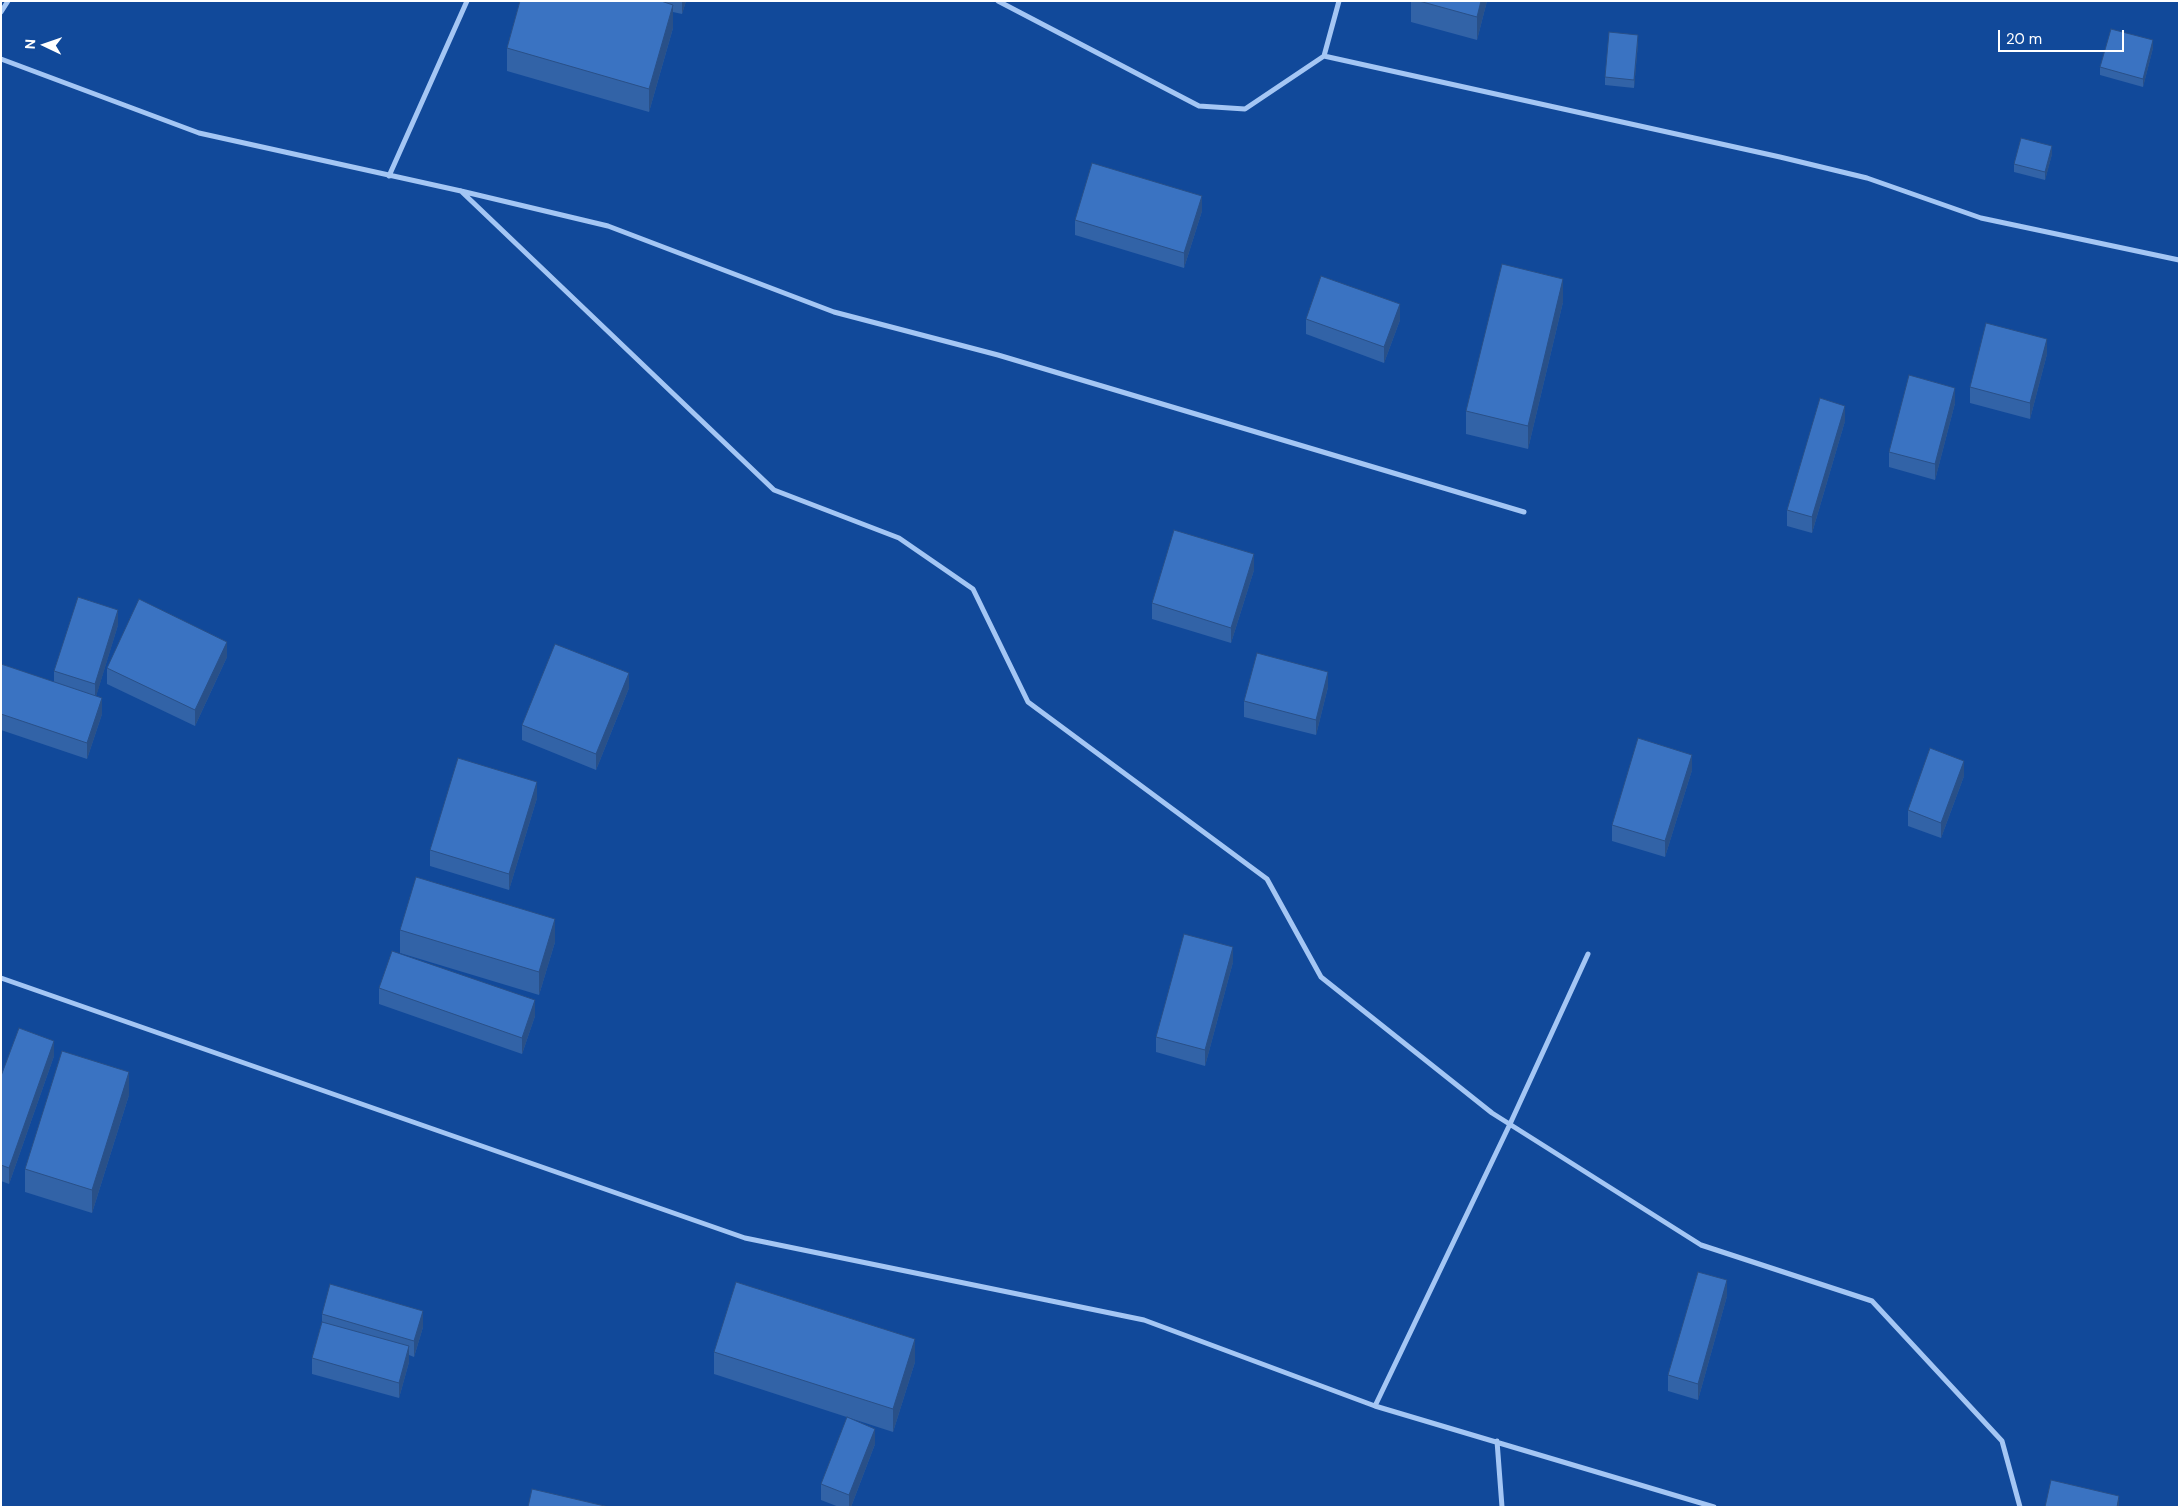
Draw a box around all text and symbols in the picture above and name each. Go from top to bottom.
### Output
north arrow [20,20,70,70]
scale bar [2000,20,2126,52]
text: 20 m [2006,29,2042,49]
text: N [21,39,39,50]

